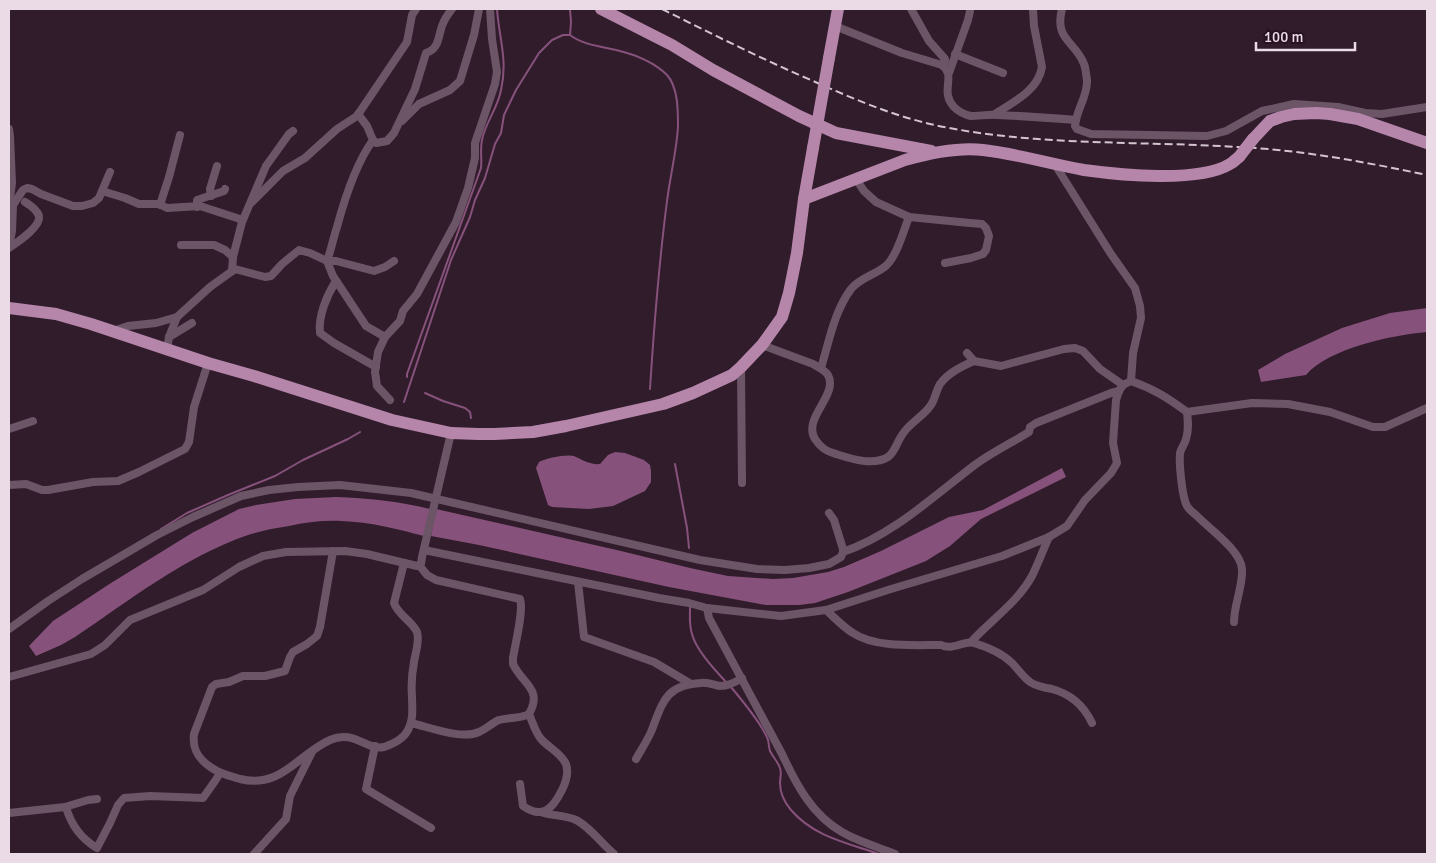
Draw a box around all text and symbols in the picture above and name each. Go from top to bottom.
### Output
scale bar [1256,20,1355,52]
text: 100 m [1264,28,1304,46]

